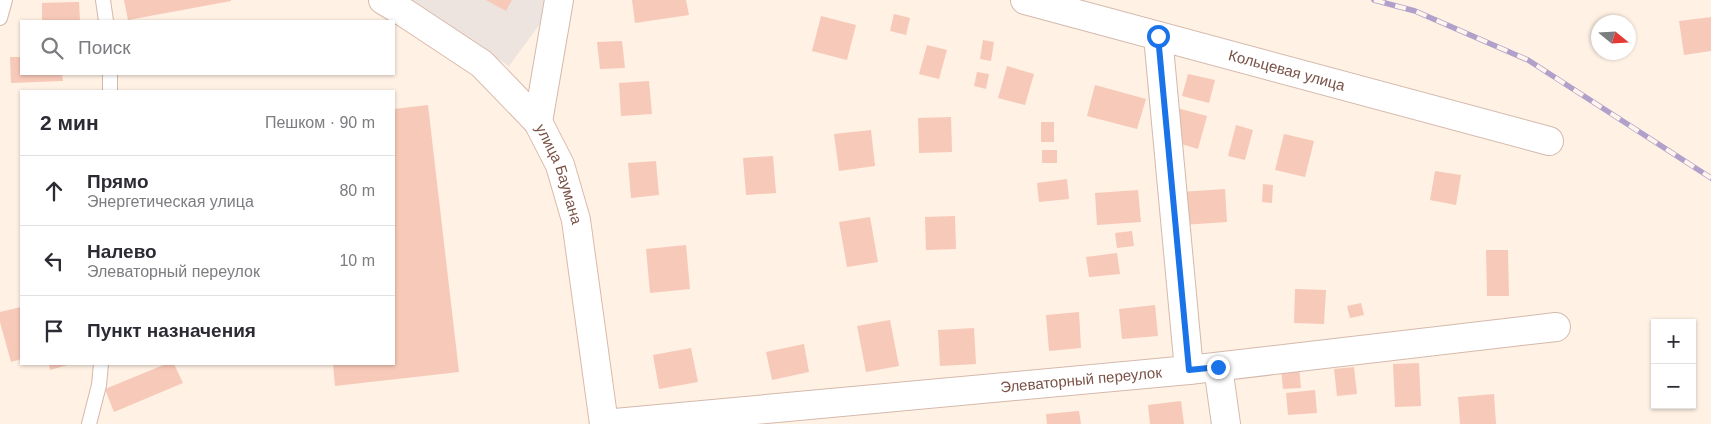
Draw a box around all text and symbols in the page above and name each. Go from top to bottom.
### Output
north arrow [1591,15,1636,60]
search box [20,20,395,75]
route start [1147,25,1170,48]
icon: search [38,34,66,62]
text: Поиск [78,37,131,58]
street label: Кольцевая улица [1227,46,1348,94]
text: 2 мин [40,111,99,134]
text: Пешком · 90 m [265,114,375,131]
street label: улица Баумана [532,121,586,227]
text: Прямо [87,171,149,192]
icon: ahead [40,177,68,205]
text: 80 m [339,182,375,199]
text: Энергетическая улица [87,193,254,210]
text: Налево [87,241,157,262]
icon: left [40,247,68,275]
text: 10 m [339,252,375,269]
text: Элеваторный переулок [87,263,260,280]
icon: arrive [40,317,68,345]
map controls [1651,319,1696,409]
button: + [1651,319,1696,364]
text: Пункт назначения [87,320,256,341]
route end [1207,356,1230,379]
street label: Элеваторный переулок [999,364,1163,395]
button: − [1651,364,1696,409]

